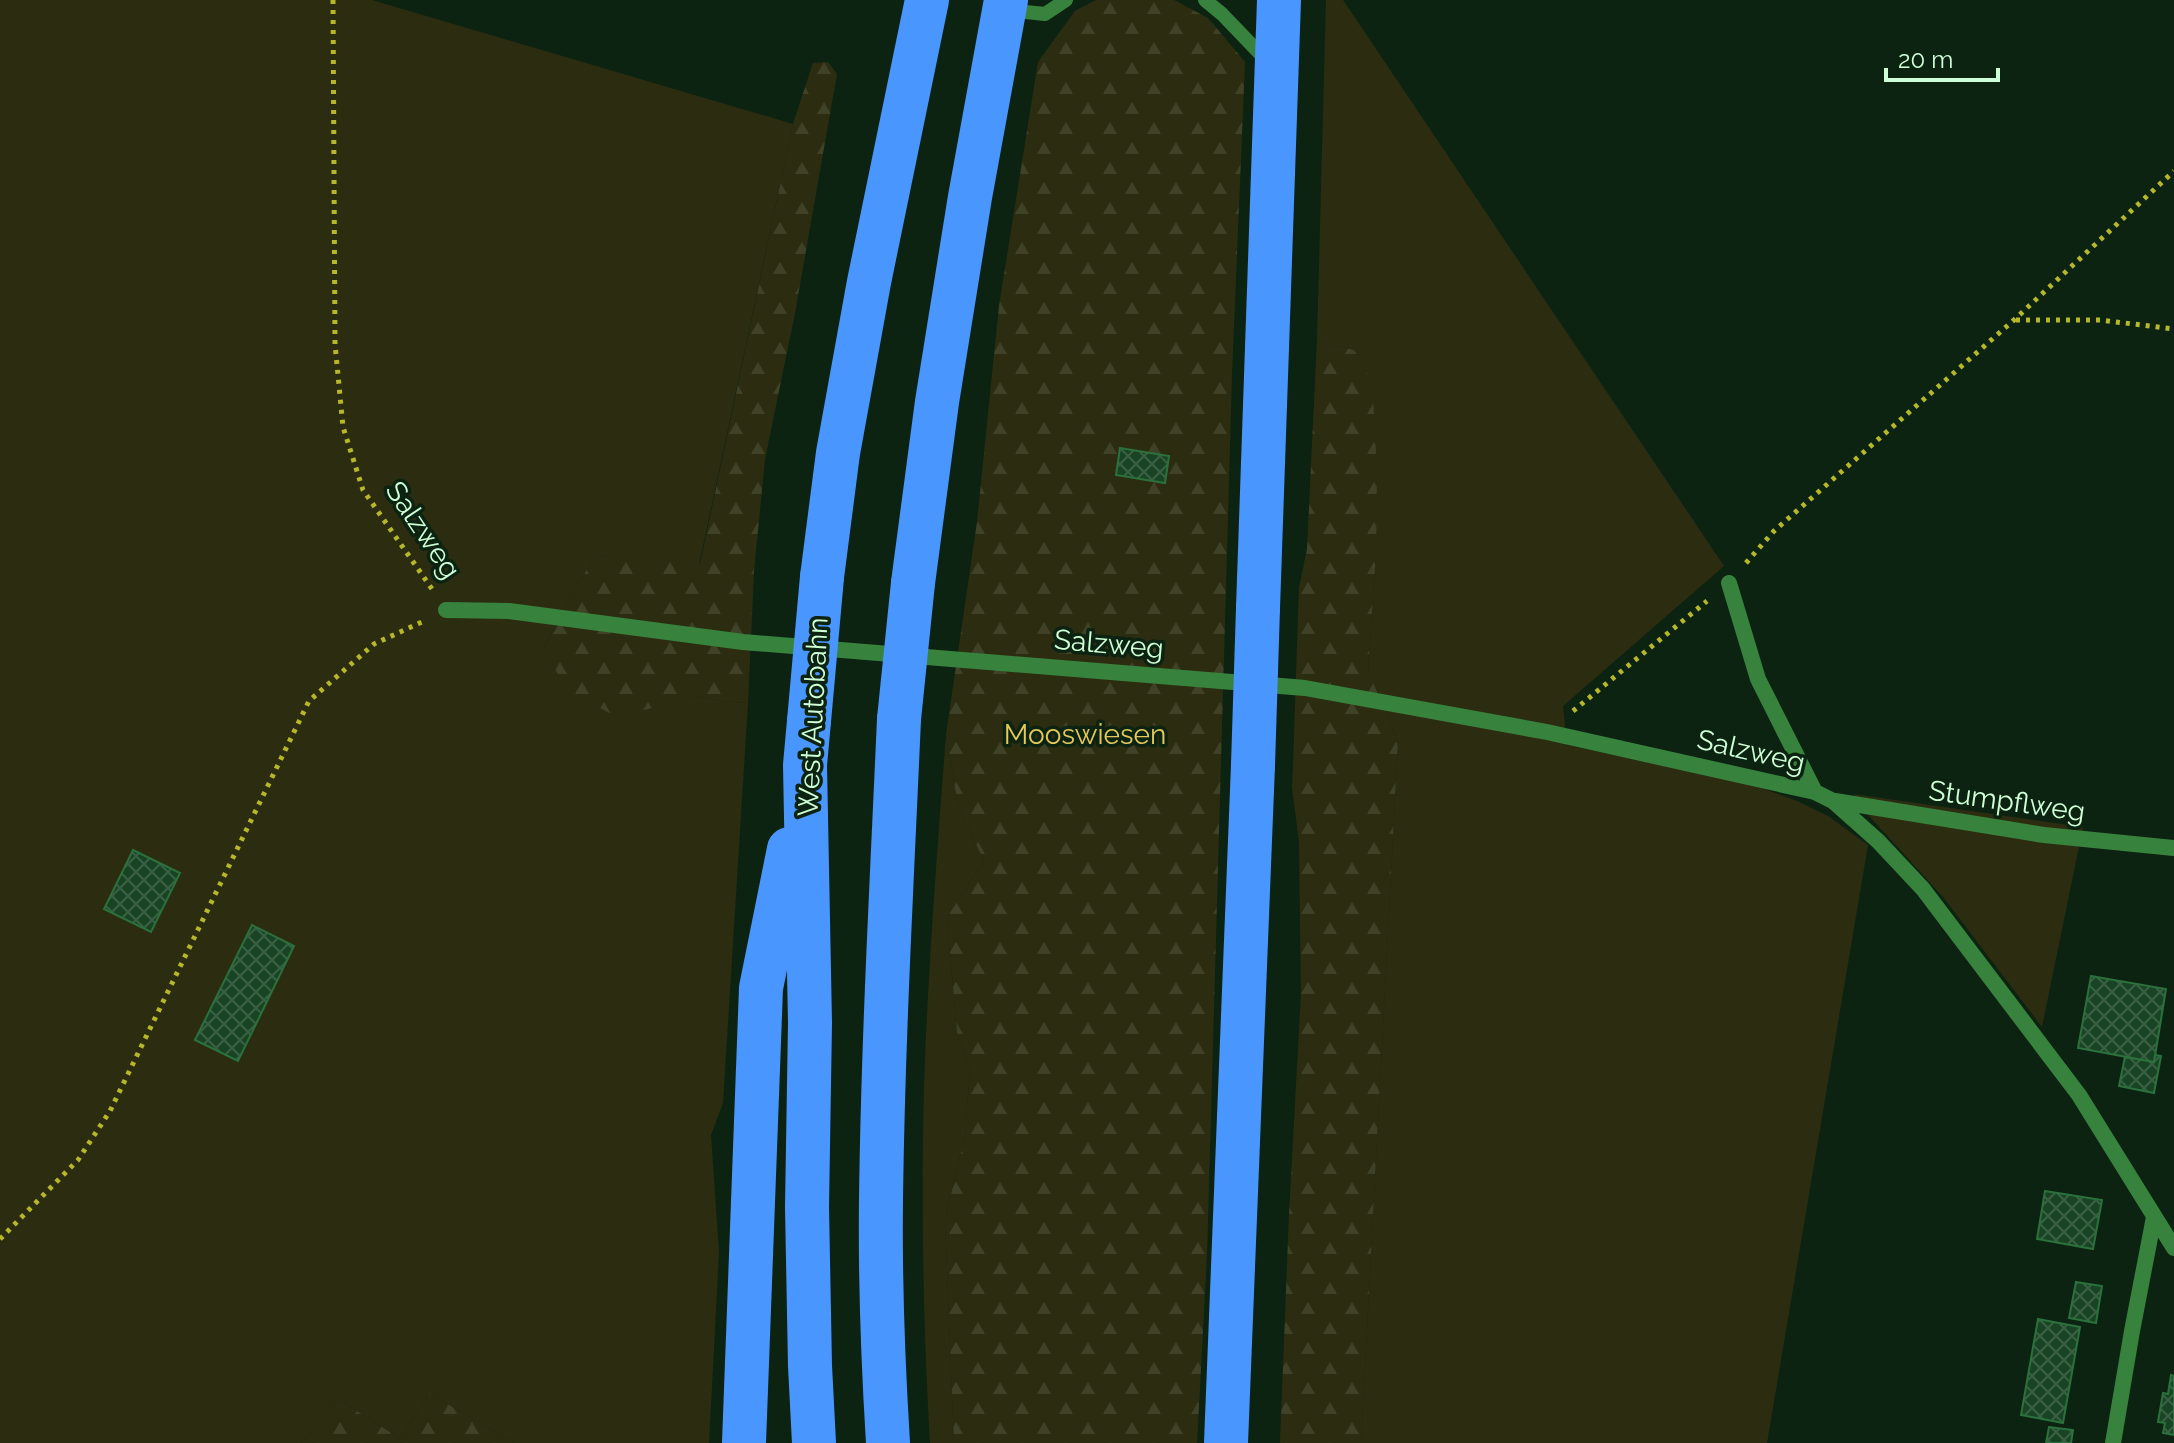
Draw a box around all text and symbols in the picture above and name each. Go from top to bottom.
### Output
scale bar [1886,32,1998,82]
text: 20 m [1898,45,1953,74]
street label: Salzweg [379,475,467,585]
street label: West Autobahn [791,617,835,817]
street label: Salzweg [1053,623,1165,665]
park label: Mooswiesen [1004,718,1166,751]
street label: Salzweg [1694,723,1808,779]
street label: Stumpflweg [1927,774,2087,828]

